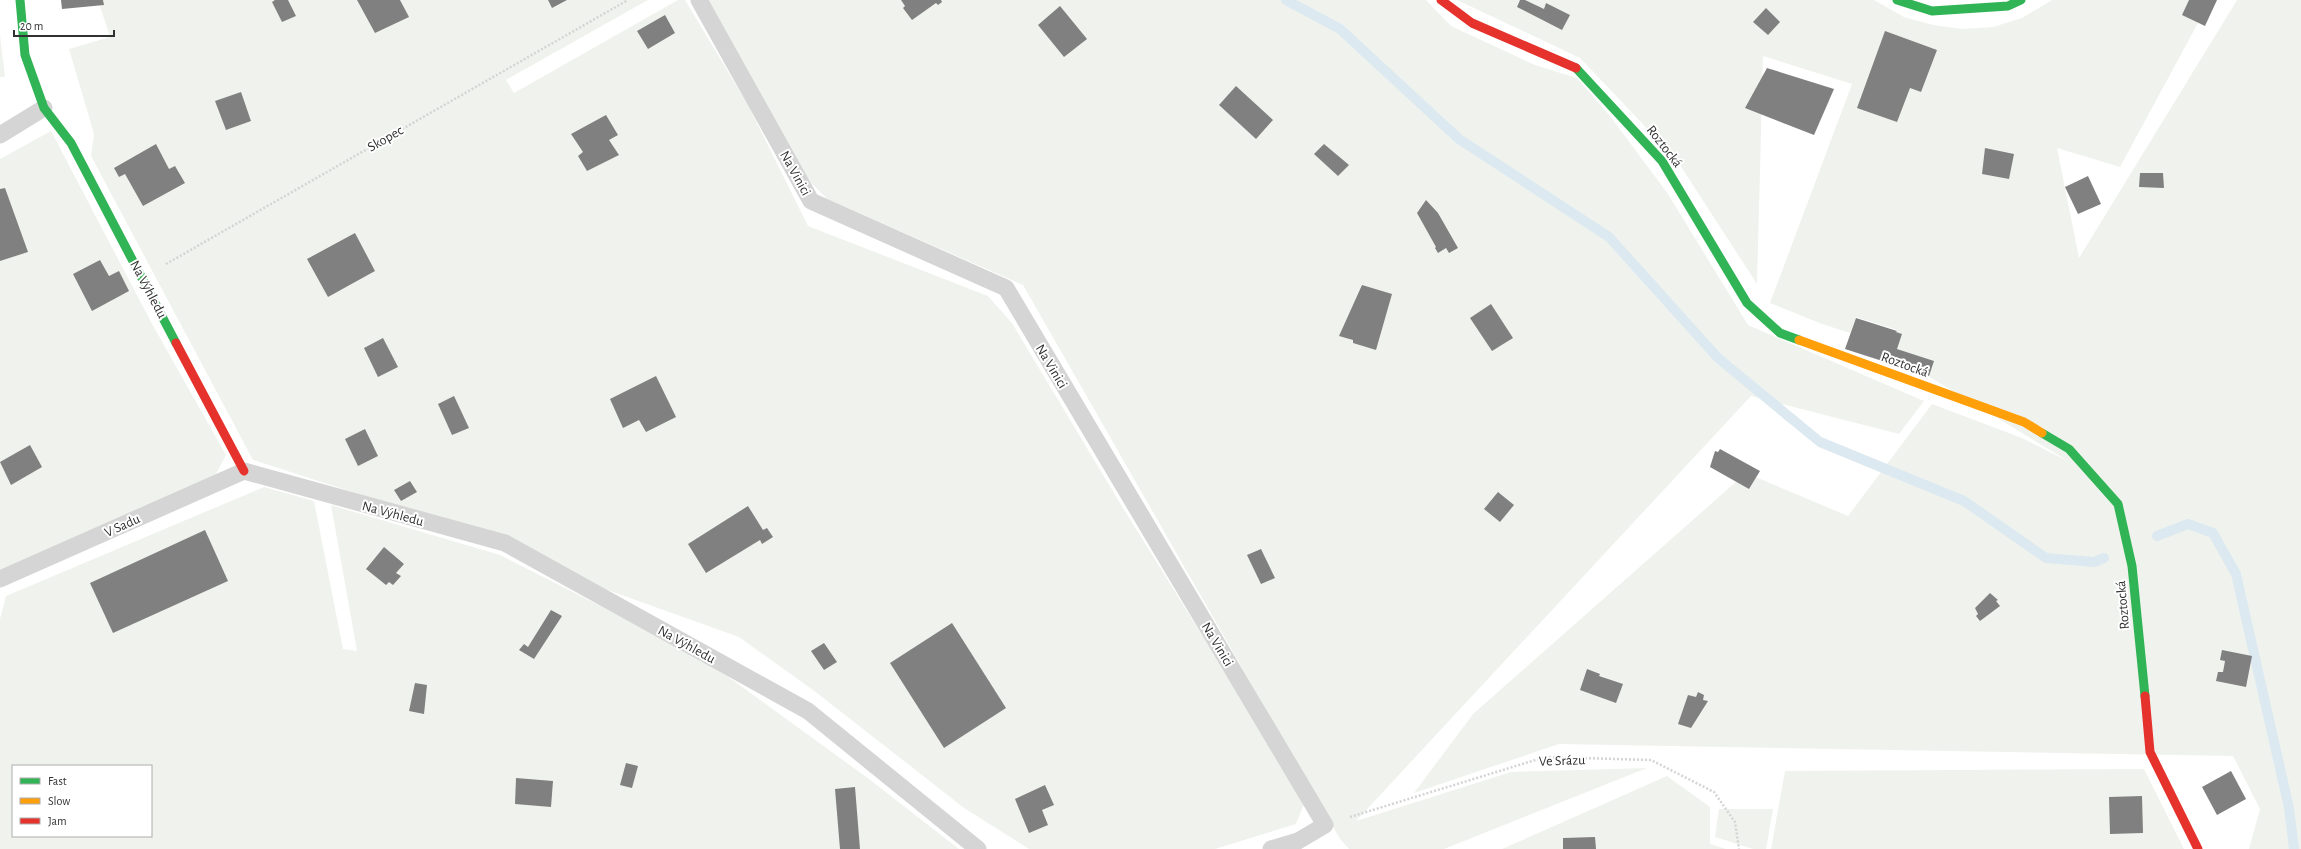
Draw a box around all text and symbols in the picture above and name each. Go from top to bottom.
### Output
scale bar [14,12,114,38]
text: 20 m [20,20,43,32]
street label: Skopec [365,123,406,155]
street label: Roztocká [1644,123,1685,171]
street label: Na Vinici [777,149,813,198]
street label: Na Výhledu [127,258,169,321]
street label: Na Vinici [1033,342,1070,391]
street label: Roztocká [1879,350,1930,380]
street label: Na Výhledu [360,499,425,529]
street label: V Sadu [102,512,142,540]
street label: Roztocká [2114,579,2132,630]
street label: Na Vinici [1199,620,1236,669]
street label: Na Výhledu [656,623,718,666]
street label: Ve Srázu [1539,753,1585,769]
legend [12,765,152,837]
text: Fast [48,775,67,787]
text: Slow [48,795,70,807]
text: Jam [48,815,67,827]

